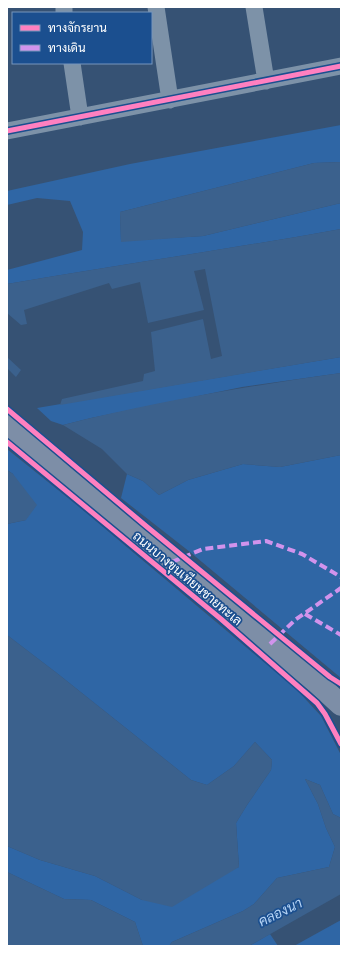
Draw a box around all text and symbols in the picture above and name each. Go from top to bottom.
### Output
legend [12,12,152,64]
text: ทางจักรยาน [48,20,107,35]
text: ทางเดิน [48,40,86,55]
street label: ถนนบางขุนเทียนชายทะเล [129,527,247,630]
water label: คลองนา [255,894,305,930]

